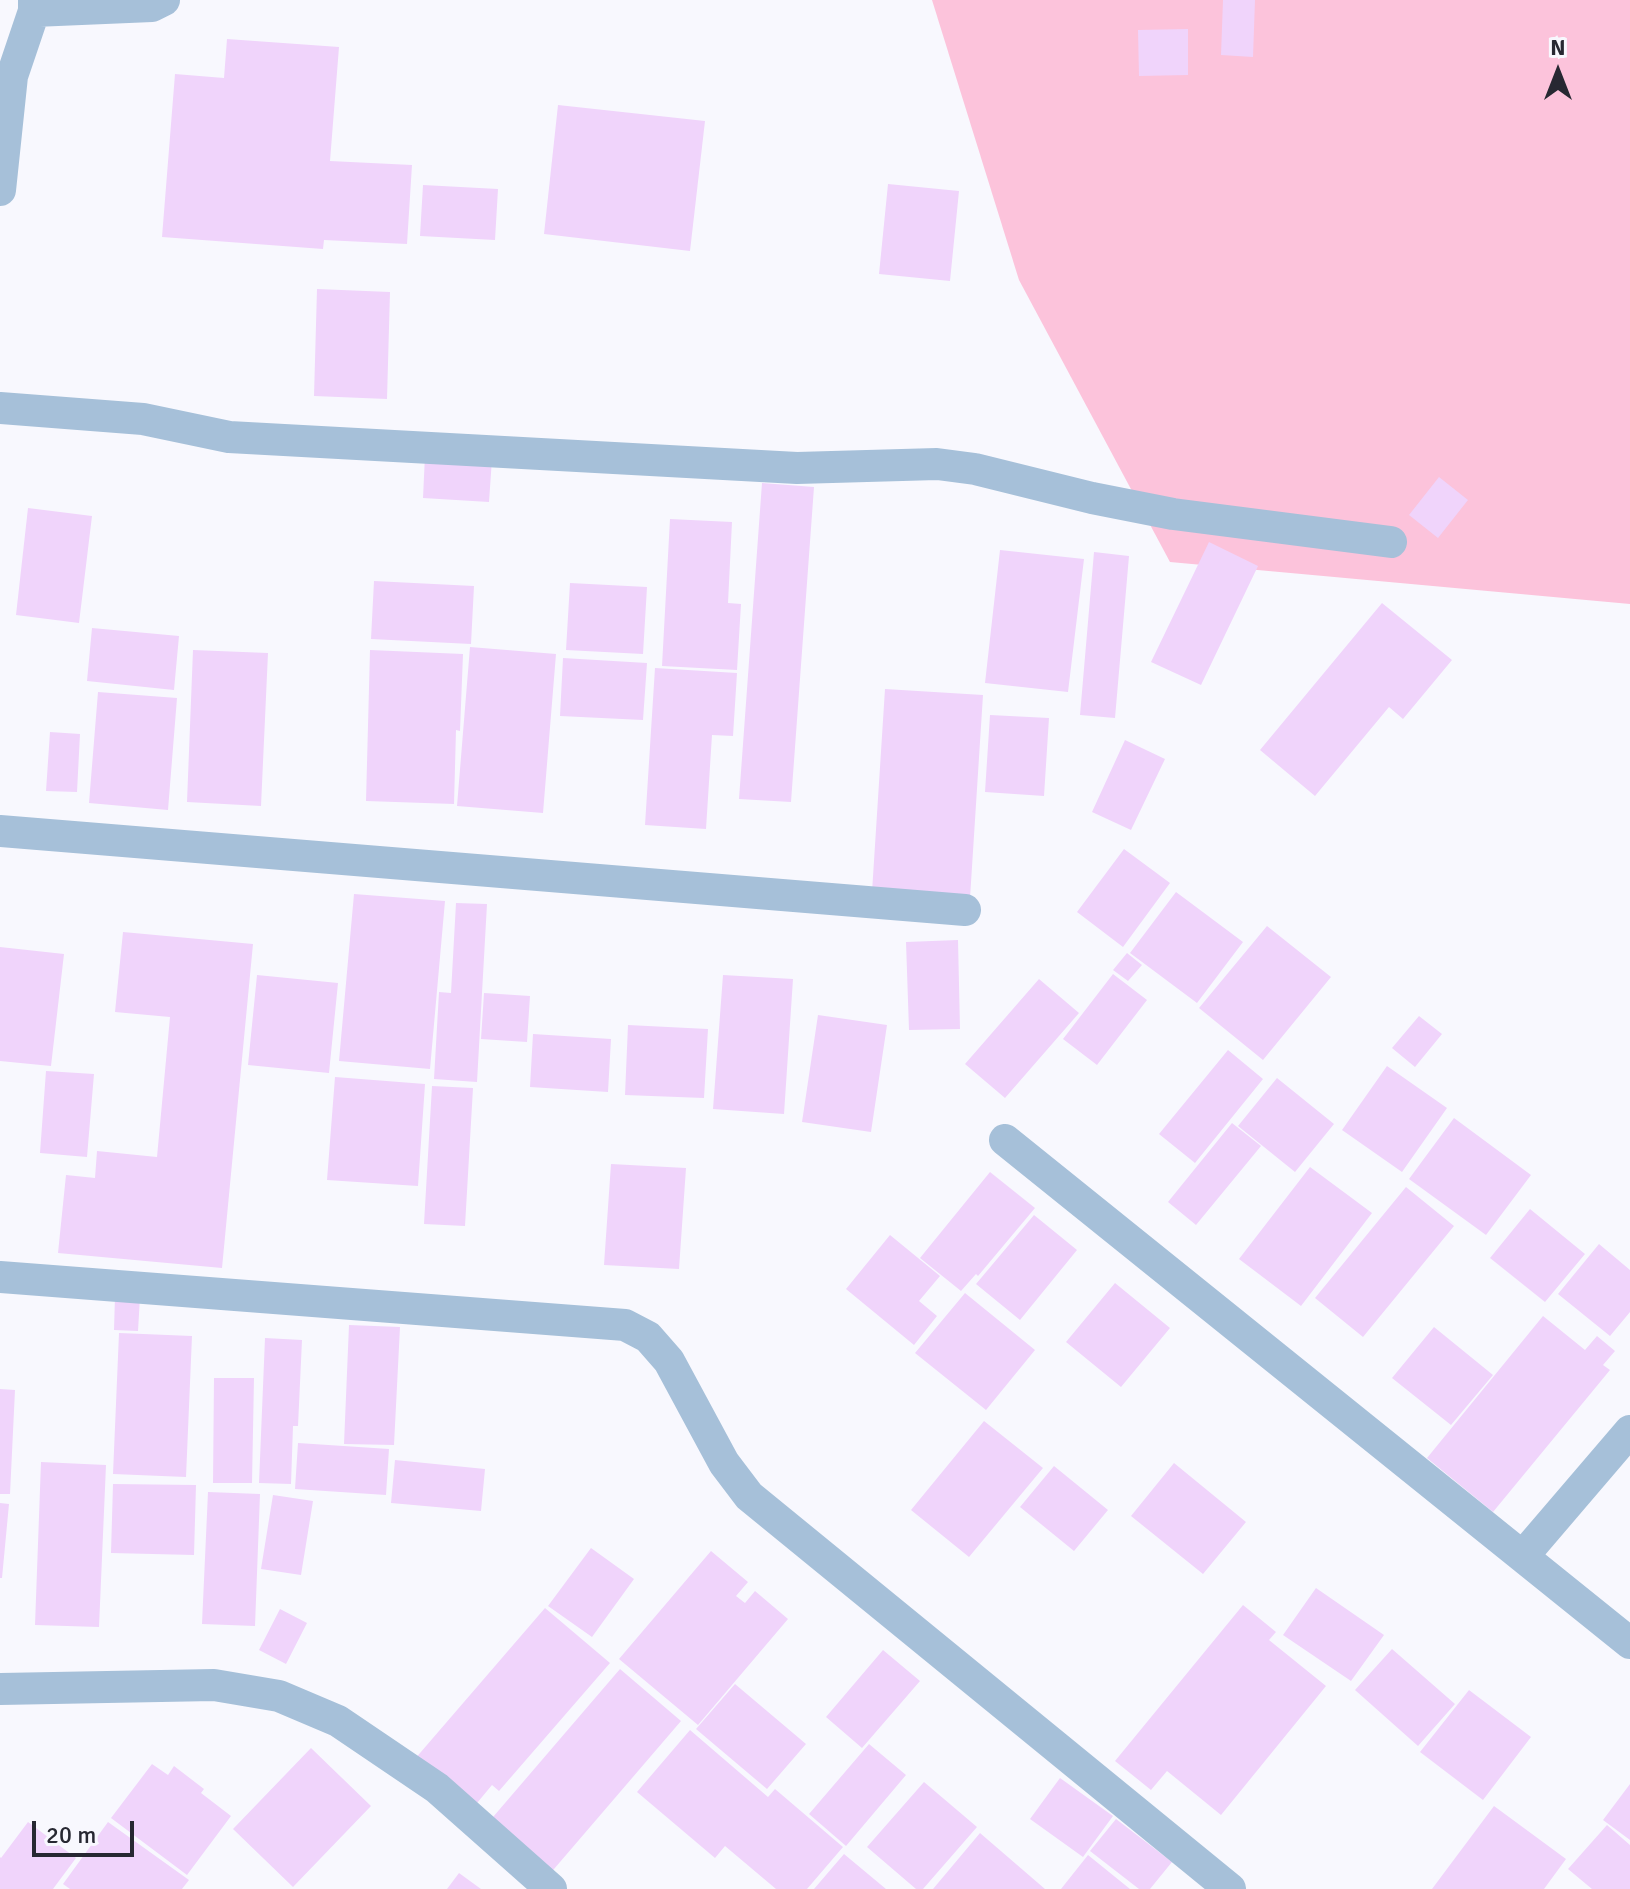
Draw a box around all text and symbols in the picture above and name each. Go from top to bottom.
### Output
north arrow [1518,32,1598,112]
text: N [1550,34,1566,61]
scale bar [36,1805,138,1855]
text: 20 m [46,1820,96,1850]

